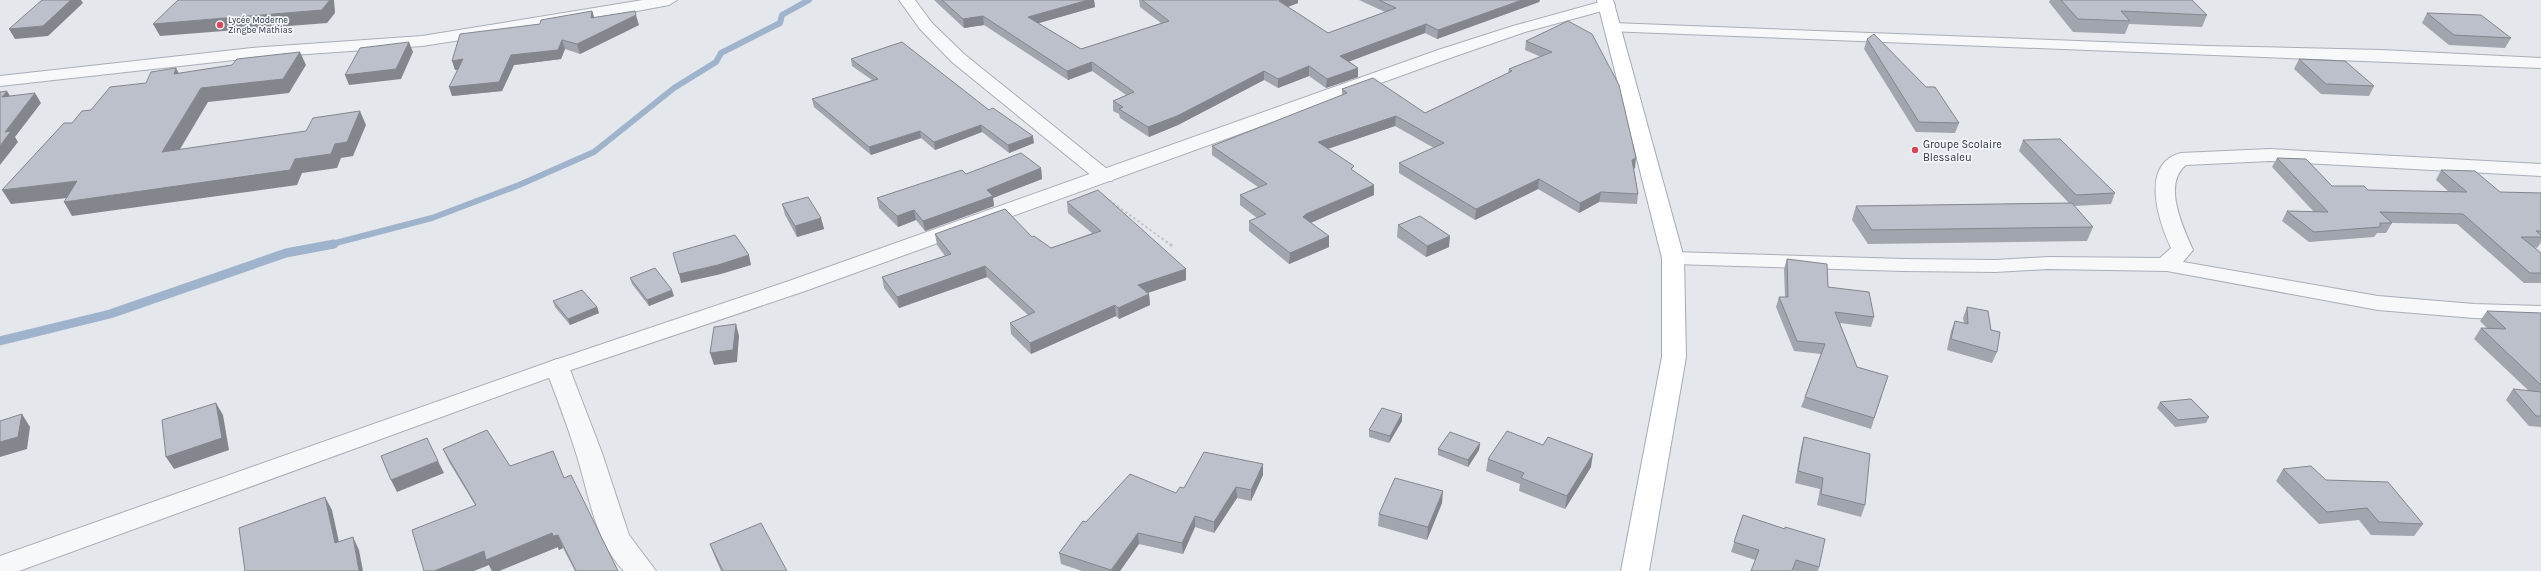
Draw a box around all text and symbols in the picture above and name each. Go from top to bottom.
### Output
place label: Lycée Moderne Zingbe Mathias [228,15,293,35]
marker: Lycée Moderne Zingbe Mathias [215,20,225,30]
place label: Groupe Scolaire Blessaleu [1923,138,2002,164]
marker: Groupe Scolaire Blessaleu [1910,145,1920,155]

